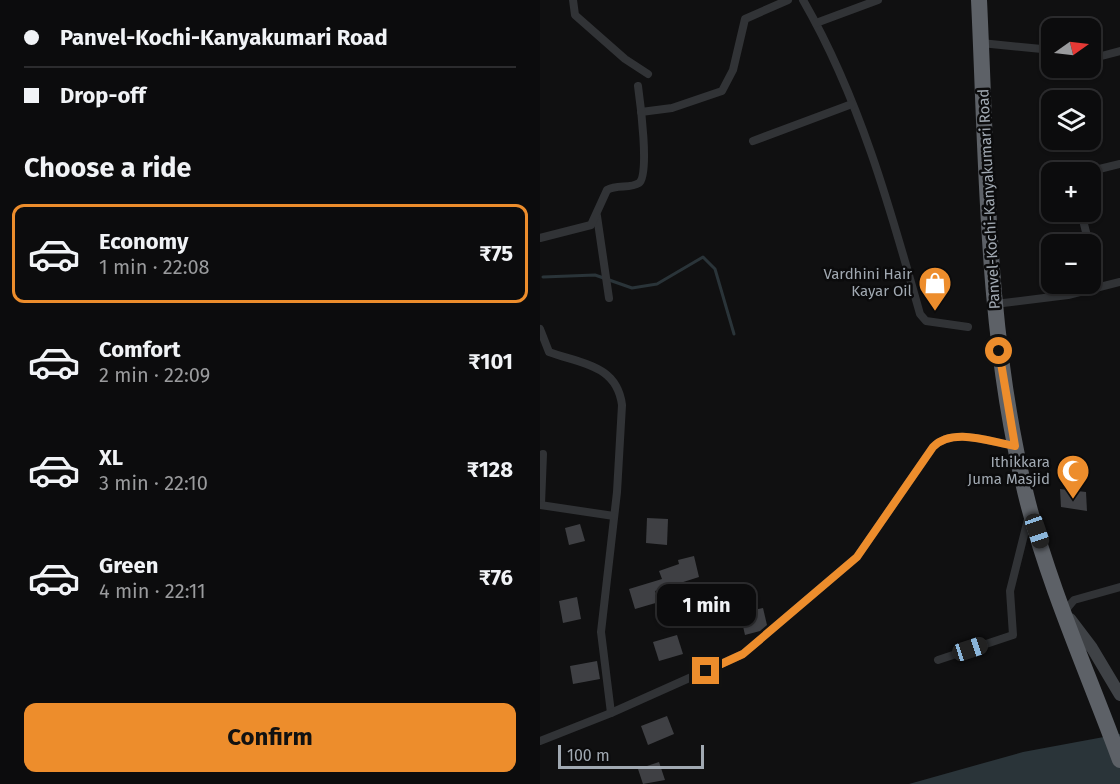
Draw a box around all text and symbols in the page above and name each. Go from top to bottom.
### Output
north arrow [1041,18,1101,78]
map controls [1041,18,1101,294]
text: Panvel-Kochi-Kanyakumari Road [60,24,388,51]
text: Drop-off [60,82,146,109]
street label: Panvel-Kochi-Kanyakumari Road [974,88,1004,310]
button: layers [1041,90,1101,150]
text: Choose a ride [24,152,191,184]
button: + [1041,162,1101,222]
icon: car [27,227,81,281]
text: Economy [99,228,188,255]
button: − [1041,234,1101,294]
text: ₹75 [479,240,513,267]
text: 1 min · 22:08 [99,255,210,279]
place label: Vardhini Hair Kayar Oil [823,265,913,300]
shop icon: Vardhini Hair Kayar Oil [917,265,953,312]
icon: car [27,335,81,389]
text: Comfort [99,336,180,363]
route start [985,337,1012,364]
text: ₹101 [468,348,513,375]
text: 2 min · 22:09 [99,363,210,387]
icon: car [27,443,81,497]
text: XL [99,444,123,471]
place label: Ithikkara Juma Masjid [968,453,1050,488]
mosque icon: Ithikkara Juma Masjid [1055,453,1091,500]
text: ₹128 [467,456,513,483]
text: 3 min · 22:10 [99,471,208,495]
car [1023,511,1051,551]
icon: car [27,551,81,605]
text: Green [99,552,158,579]
text: ₹76 [479,564,513,591]
text: 4 min · 22:11 [99,579,206,603]
callout: 1 min [656,584,756,626]
text: 1 min [682,593,731,617]
car [950,635,990,663]
route end [692,657,719,684]
button: Confirm [24,703,516,772]
scale bar [558,742,704,770]
text: 100 m [567,746,610,765]

